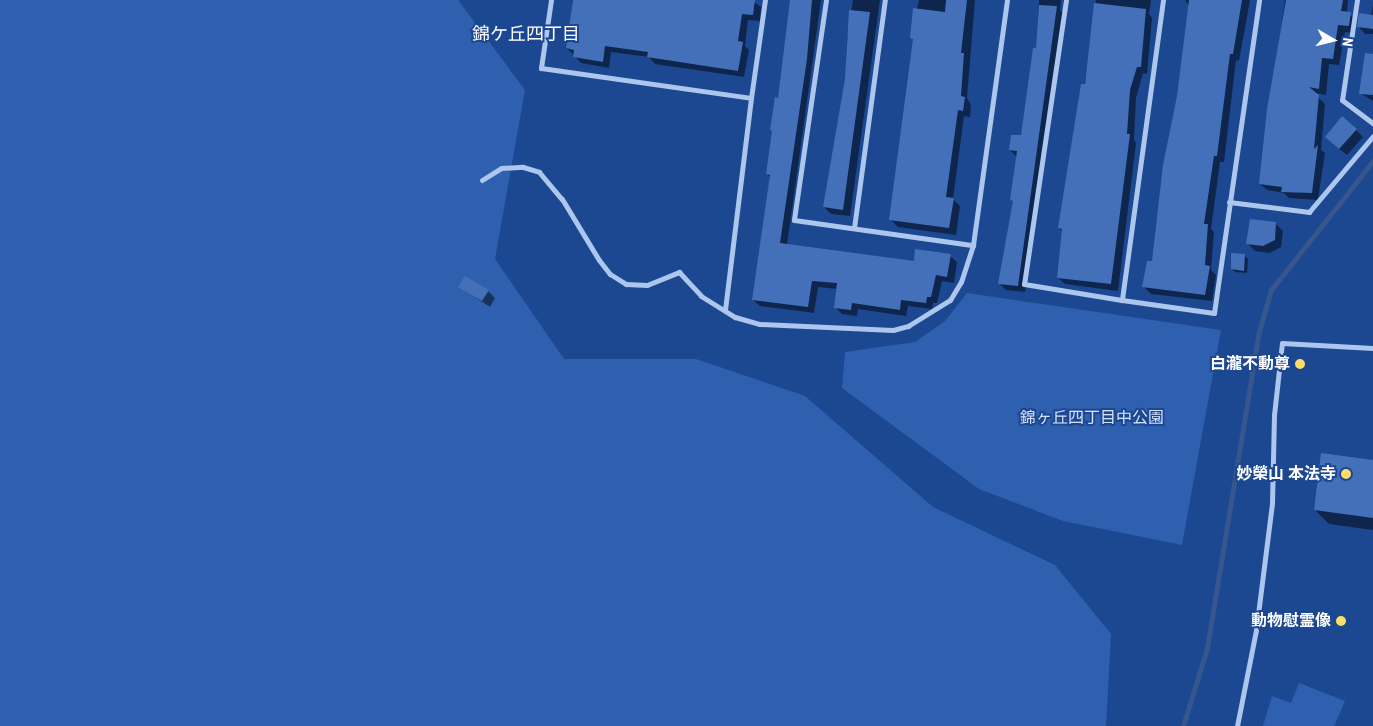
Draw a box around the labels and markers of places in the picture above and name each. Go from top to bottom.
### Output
place label: 白瀧不動尊 [1210,354,1290,374]
marker: 白瀧不動尊 [1294,358,1306,370]
place label: 妙榮山 本法寺 [1236,464,1336,484]
marker: 妙榮山 本法寺 [1340,468,1352,480]
place label: 動物慰霊像 [1251,611,1331,631]
marker: 動物慰霊像 [1335,615,1347,627]

